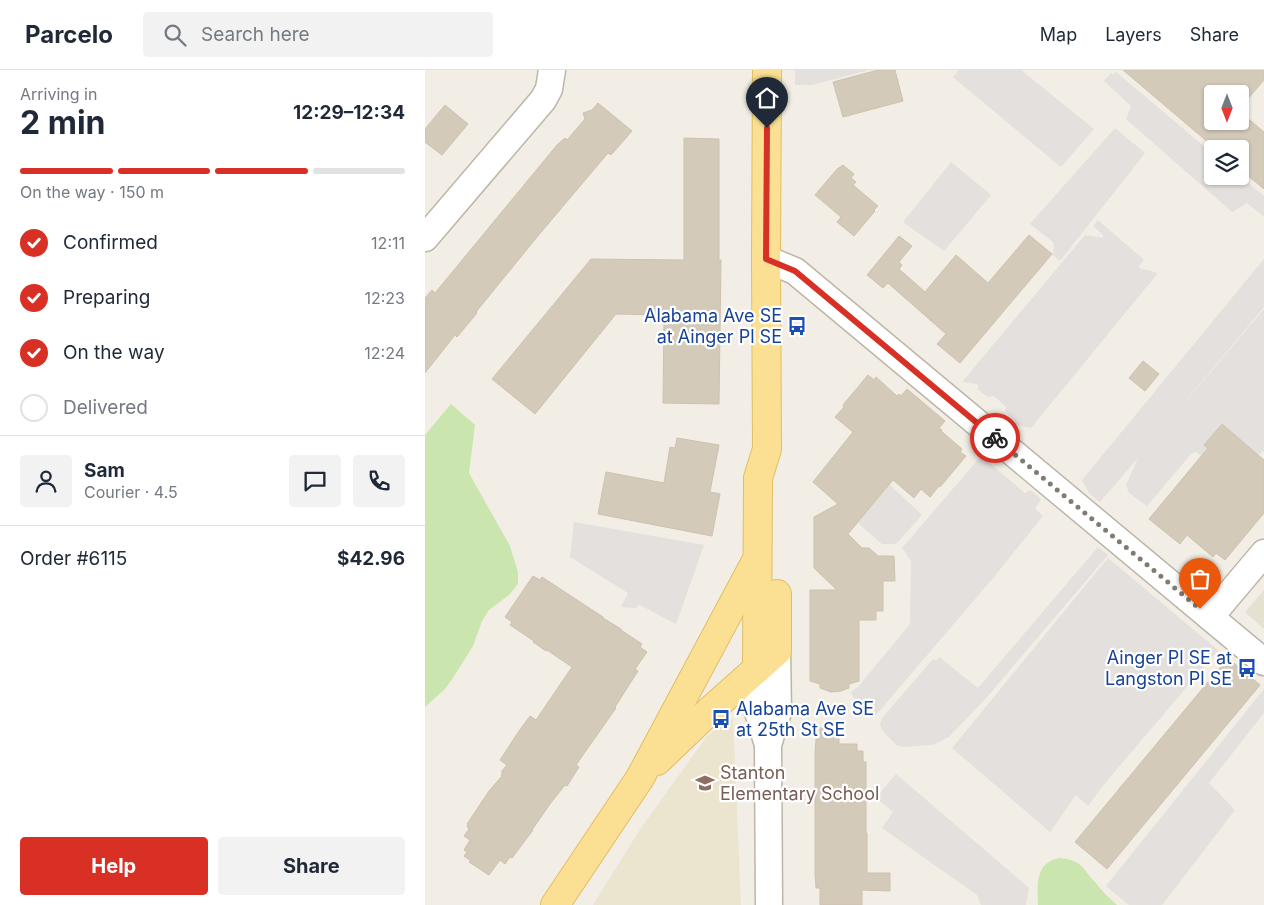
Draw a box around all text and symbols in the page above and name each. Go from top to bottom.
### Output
search box [143,12,493,57]
text: Parcelo [25,20,113,49]
icon: search [161,21,189,49]
text: Search here [201,23,310,46]
text: Map [1040,24,1077,45]
text: Layers [1105,24,1162,45]
text: Share [1190,24,1239,45]
pin [746,77,788,128]
text: Arriving in [20,84,97,104]
icon: home [753,84,781,112]
north arrow [1204,85,1249,130]
map controls [1204,85,1249,185]
text: 12:29–12:34 [293,101,405,124]
text: 2 min [20,103,106,142]
button: layers [1204,140,1249,185]
text: On the way · 150 m [20,182,164,202]
icon: check [20,229,48,257]
text: Confirmed [63,231,158,254]
text: 12:11 [371,233,405,253]
icon: check [20,284,48,312]
text: Preparing [63,286,150,309]
text: 12:23 [364,288,405,308]
place label: Alabama Ave SE at Ainger Pl SE [644,305,782,347]
bus stop icon: Alabama Ave SE at Ainger Pl SE [786,315,808,337]
icon: check [20,339,48,367]
text: On the way [63,341,165,364]
text: 12:24 [364,343,405,363]
text: Delivered [63,396,148,419]
courier [970,413,1020,463]
icon: bike [981,424,1009,452]
button: person [20,455,72,507]
button: chat [289,455,341,507]
button: phone [353,455,405,507]
text: Sam [84,459,125,482]
text: Courier · 4.5 [84,482,178,502]
text: Order #6115 [20,547,127,570]
text: $42.96 [337,547,405,570]
pin [1179,558,1221,609]
icon: bag [1186,565,1214,593]
place label: Ainger Pl SE at Langston Pl SE [1105,647,1232,689]
bus stop icon: Ainger Pl SE at Langston Pl SE [1236,657,1258,679]
place label: Alabama Ave SE at 25th St SE [736,698,874,740]
bus stop icon: Alabama Ave SE at 25th St SE [710,708,732,730]
place label: Stanton Elementary School [720,762,879,804]
school or university icon: Stanton Elementary School [694,772,716,794]
button: Help [20,837,208,895]
button: Share [218,837,405,895]

